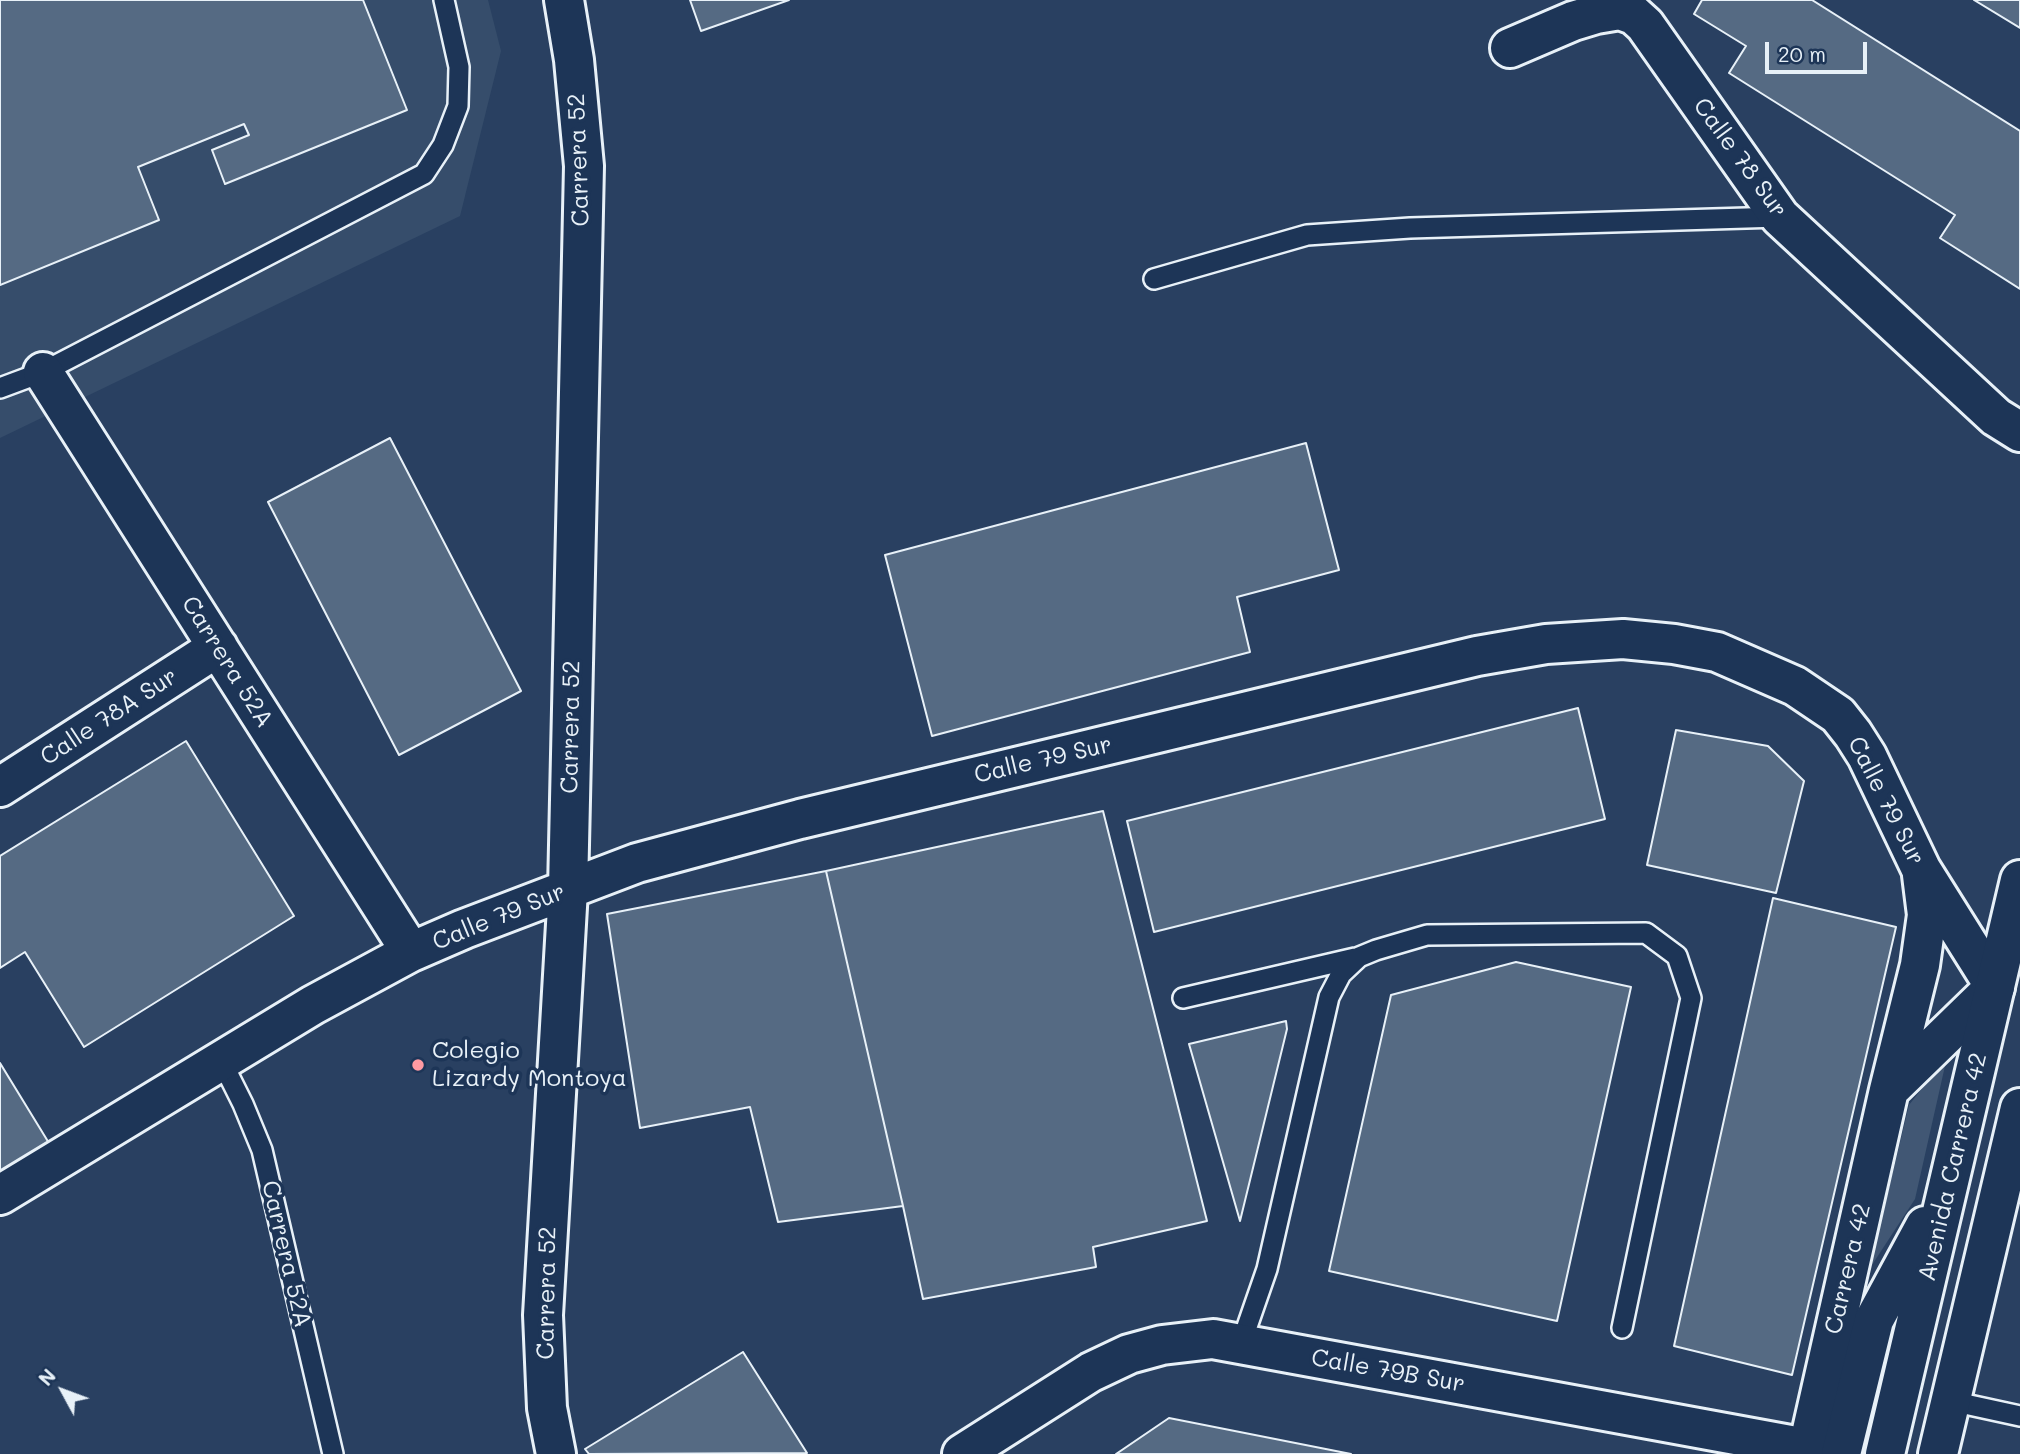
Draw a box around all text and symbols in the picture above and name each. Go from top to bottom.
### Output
scale bar [1768,28,1870,72]
text: 20 m [1778,40,1826,67]
street label: Carrera 52 [562,93,596,227]
street label: Calle 78 Sur [1687,93,1793,223]
street label: Carrera 52A [175,591,279,733]
street label: Carrera 52 [555,660,587,794]
street label: Calle 78A Sur [35,662,183,772]
street label: Calle 79 Sur [971,730,1115,790]
street label: Calle 79 Sur [1841,732,1931,870]
street label: Calle 79 Sur [428,877,570,957]
place label: Colegio Lizardy Montoya [432,1037,627,1093]
street label: Avenida Carrera 42 [1913,1050,1993,1284]
marker: Colegio Lizardy Montoya [410,1057,426,1073]
street label: Carrera 52A [255,1178,317,1330]
street label: Carrera 42 [1819,1201,1877,1337]
street label: Carrera 52 [531,1226,563,1360]
street label: Calle 79B Sur [1309,1343,1467,1399]
north arrow [28,1356,98,1426]
text: N [33,1363,61,1391]

